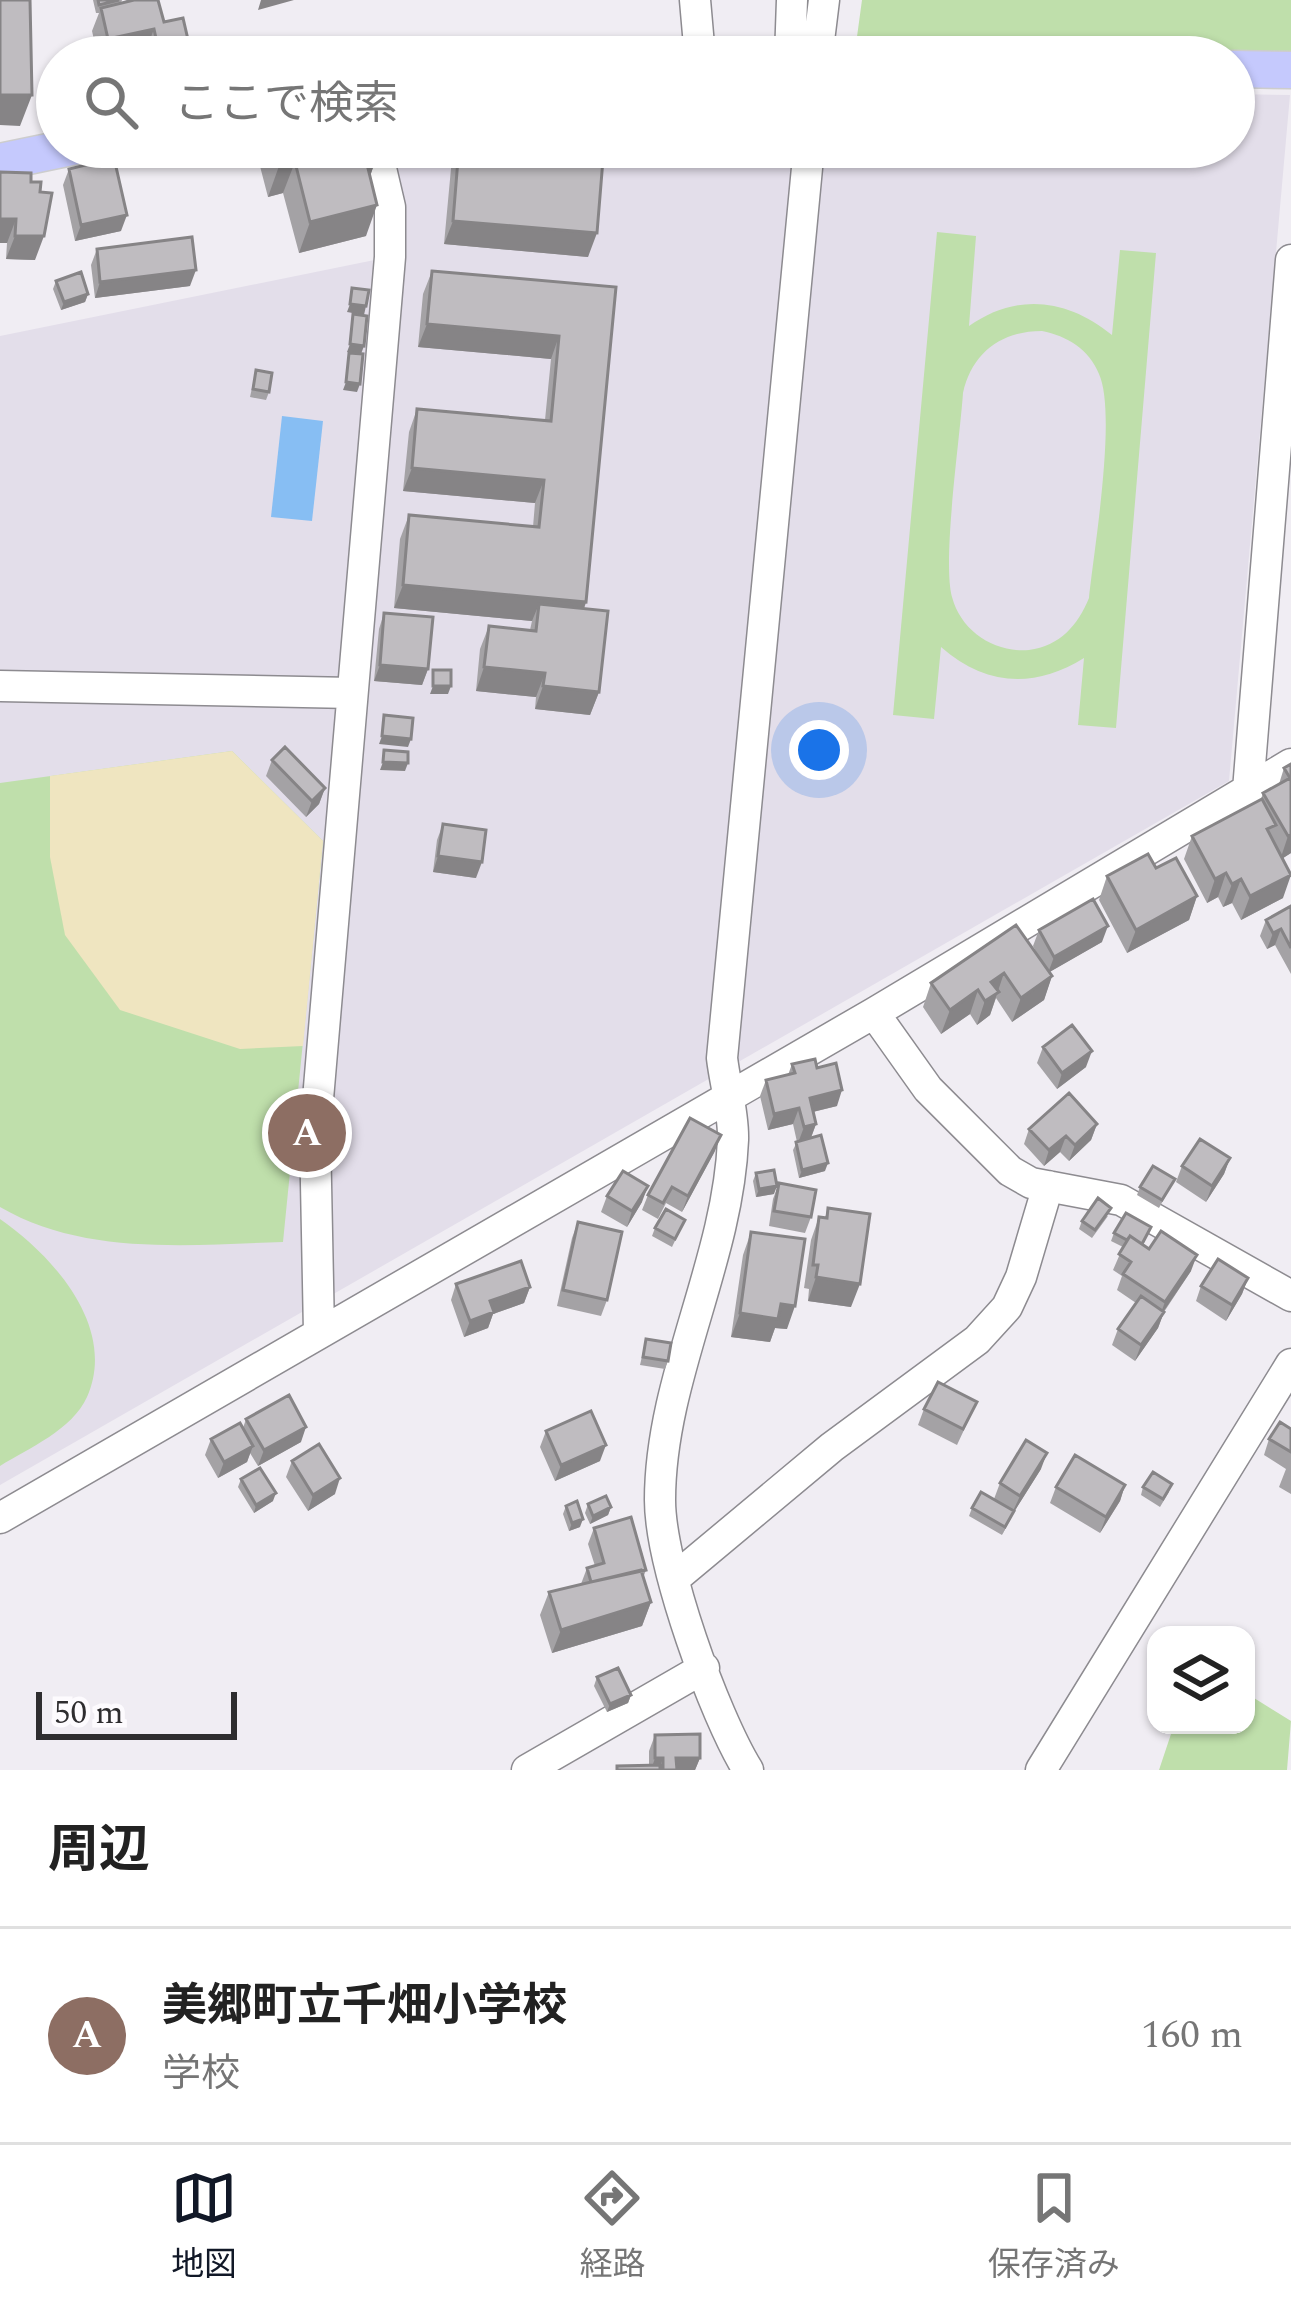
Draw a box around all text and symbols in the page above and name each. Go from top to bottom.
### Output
search box [36,36,1255,168]
icon: search [78,69,144,135]
text: ここで検索 [174,70,399,139]
your location [789,720,849,780]
pin: A [268,1088,346,1178]
map controls [1147,1626,1255,1734]
button: layers [1147,1626,1255,1734]
scale bar [36,1686,237,1739]
text: 50 m [54,1688,124,1738]
text: 周辺 [48,1812,150,1890]
text: 美郷町立千畑小学校 [162,1972,567,2041]
text: A [72,2006,102,2065]
text: 160 m [1141,2006,1243,2065]
text: 学校 [162,2045,240,2104]
tab: 地図 [171,2165,237,2290]
tab: 経路 [579,2165,645,2290]
tab: 保存済み [988,2165,1120,2290]

